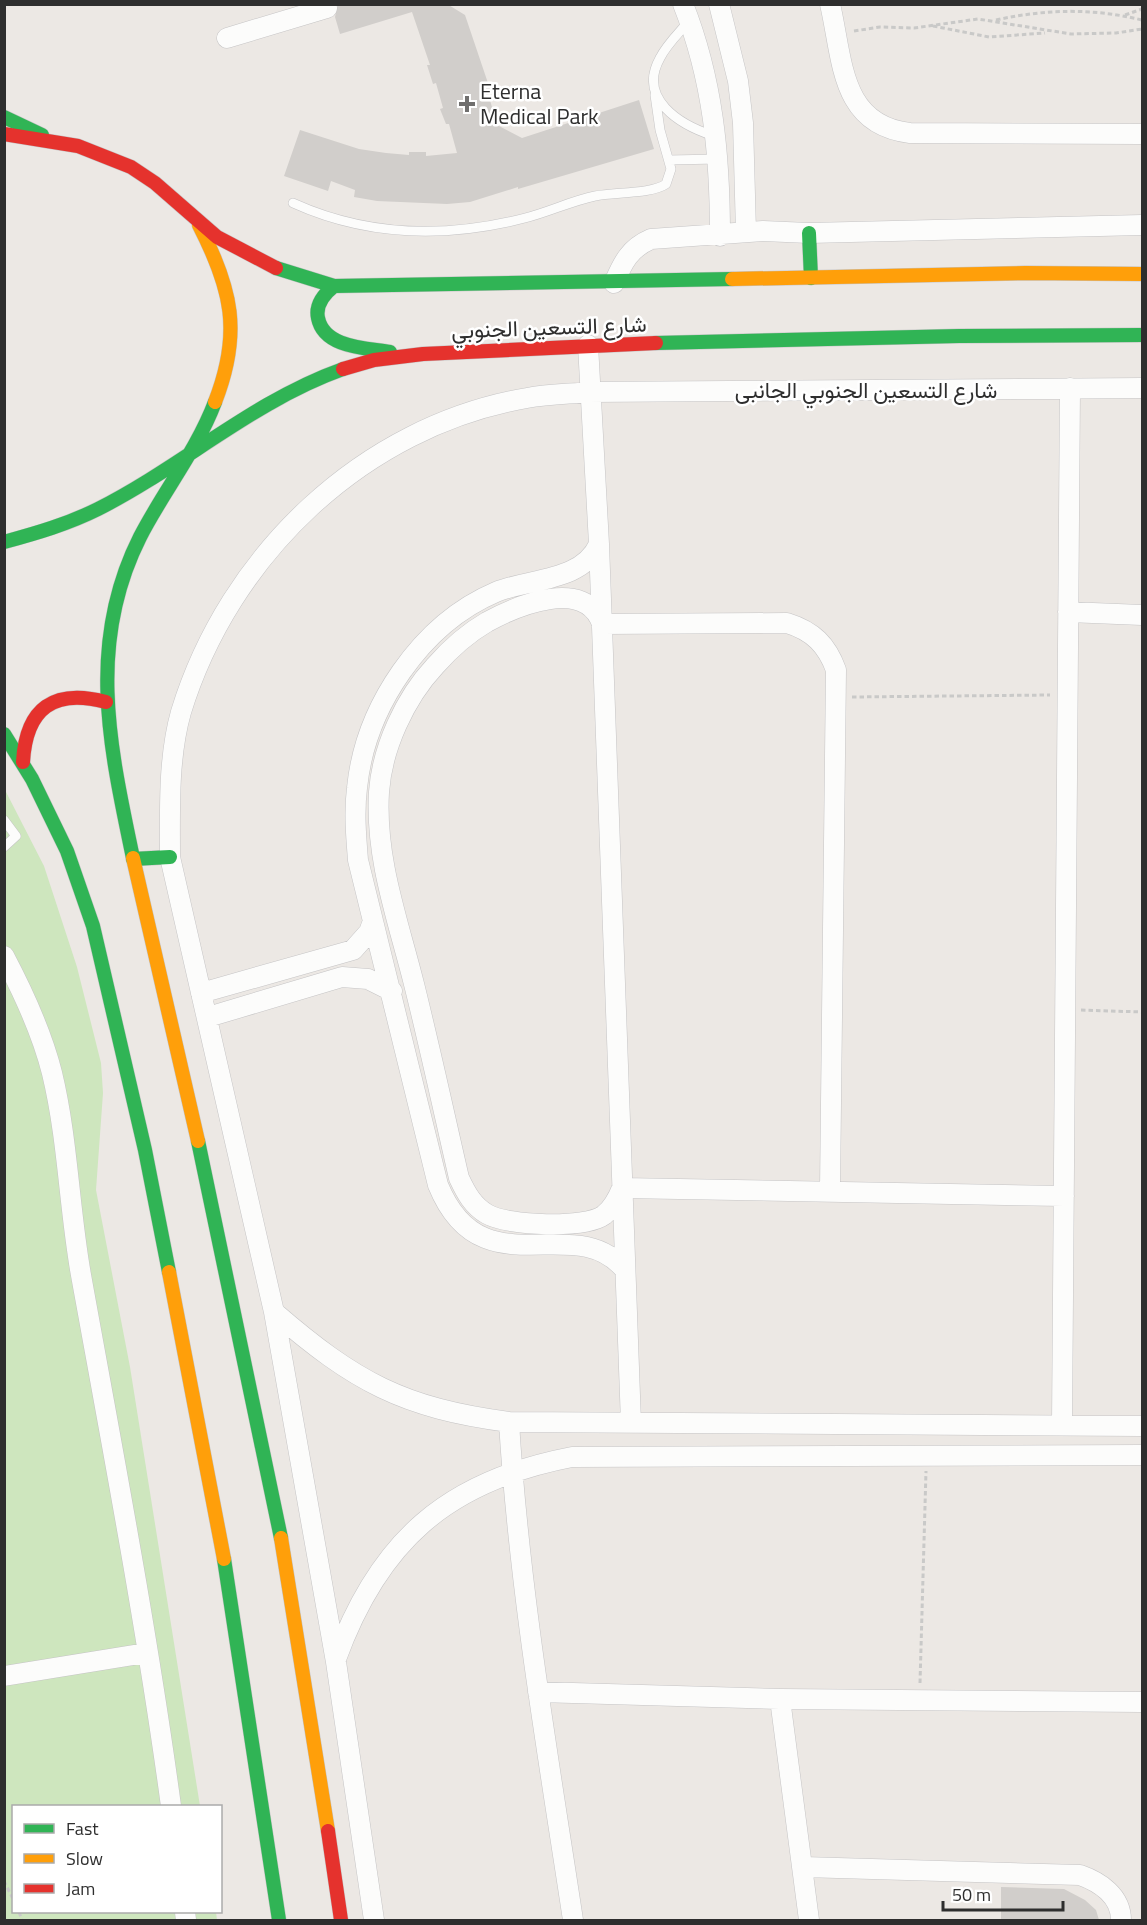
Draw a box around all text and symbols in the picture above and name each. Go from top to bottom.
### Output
place label: Eterna Medical Park [480,74,599,133]
marker: Eterna Medical Park [458,95,476,113]
street label: شارع التسعين الجنوبي [451,307,647,349]
street label: شارع التسعين الجنوبي الجانبى [735,373,997,409]
legend [12,1805,222,1913]
text: Fast [66,1815,99,1842]
text: Slow [66,1845,103,1872]
scale bar [943,1874,1063,1912]
text: Jam [66,1875,95,1902]
text: 50 m [952,1881,991,1908]

